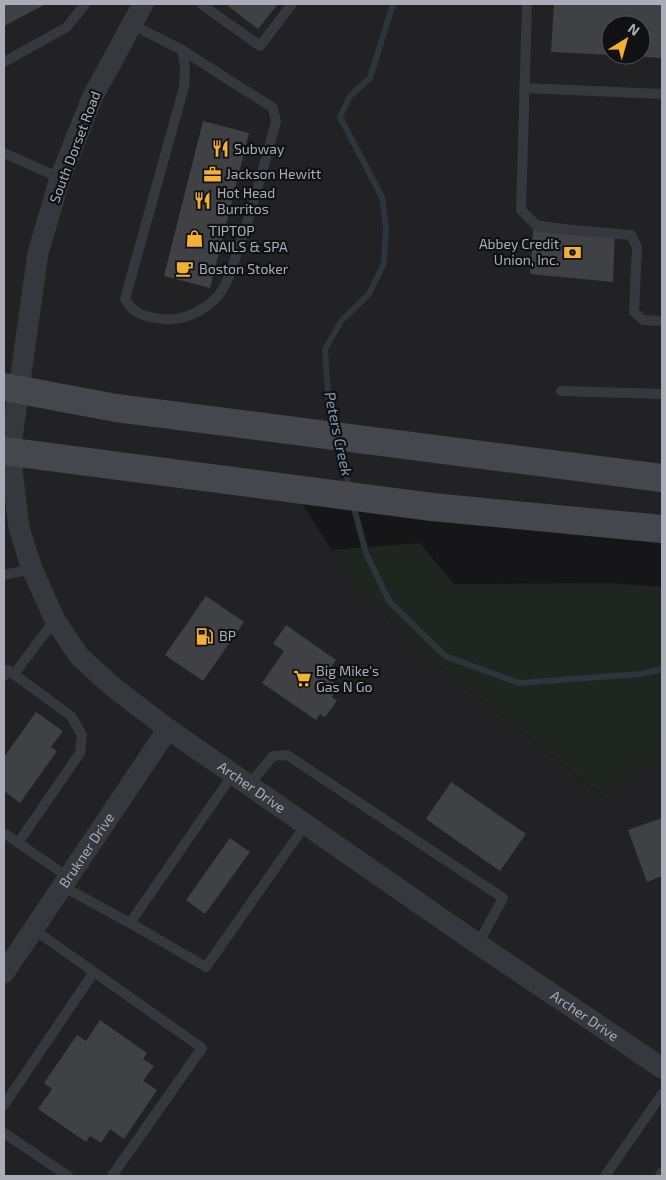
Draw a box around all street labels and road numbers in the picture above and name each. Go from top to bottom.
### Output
street label: South Dorset Road [45,88,104,205]
street label: Archer Drive [215,757,289,816]
street label: Brukner Drive [55,809,117,891]
street label: Archer Drive [548,986,622,1044]

